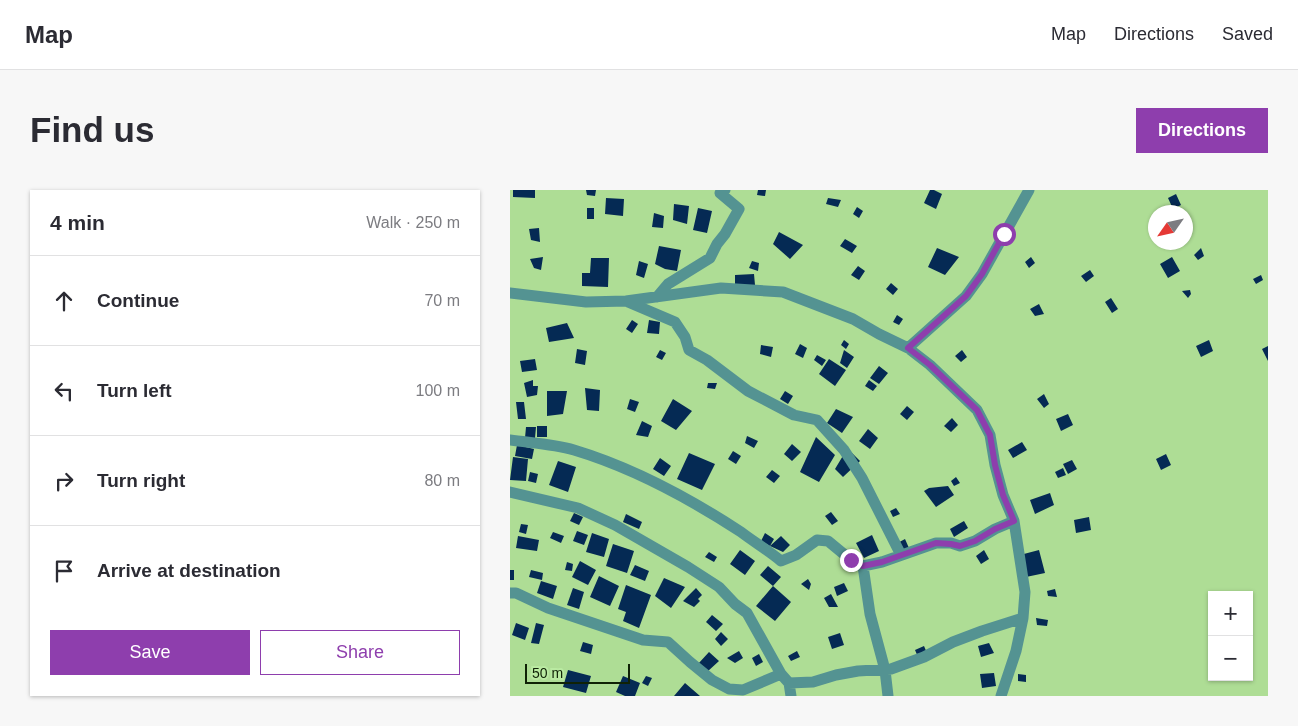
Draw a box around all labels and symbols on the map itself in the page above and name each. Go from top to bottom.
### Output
north arrow [1148,205,1193,250]
route start [993,223,1016,246]
route end [840,549,863,572]
scale bar [525,661,630,684]

